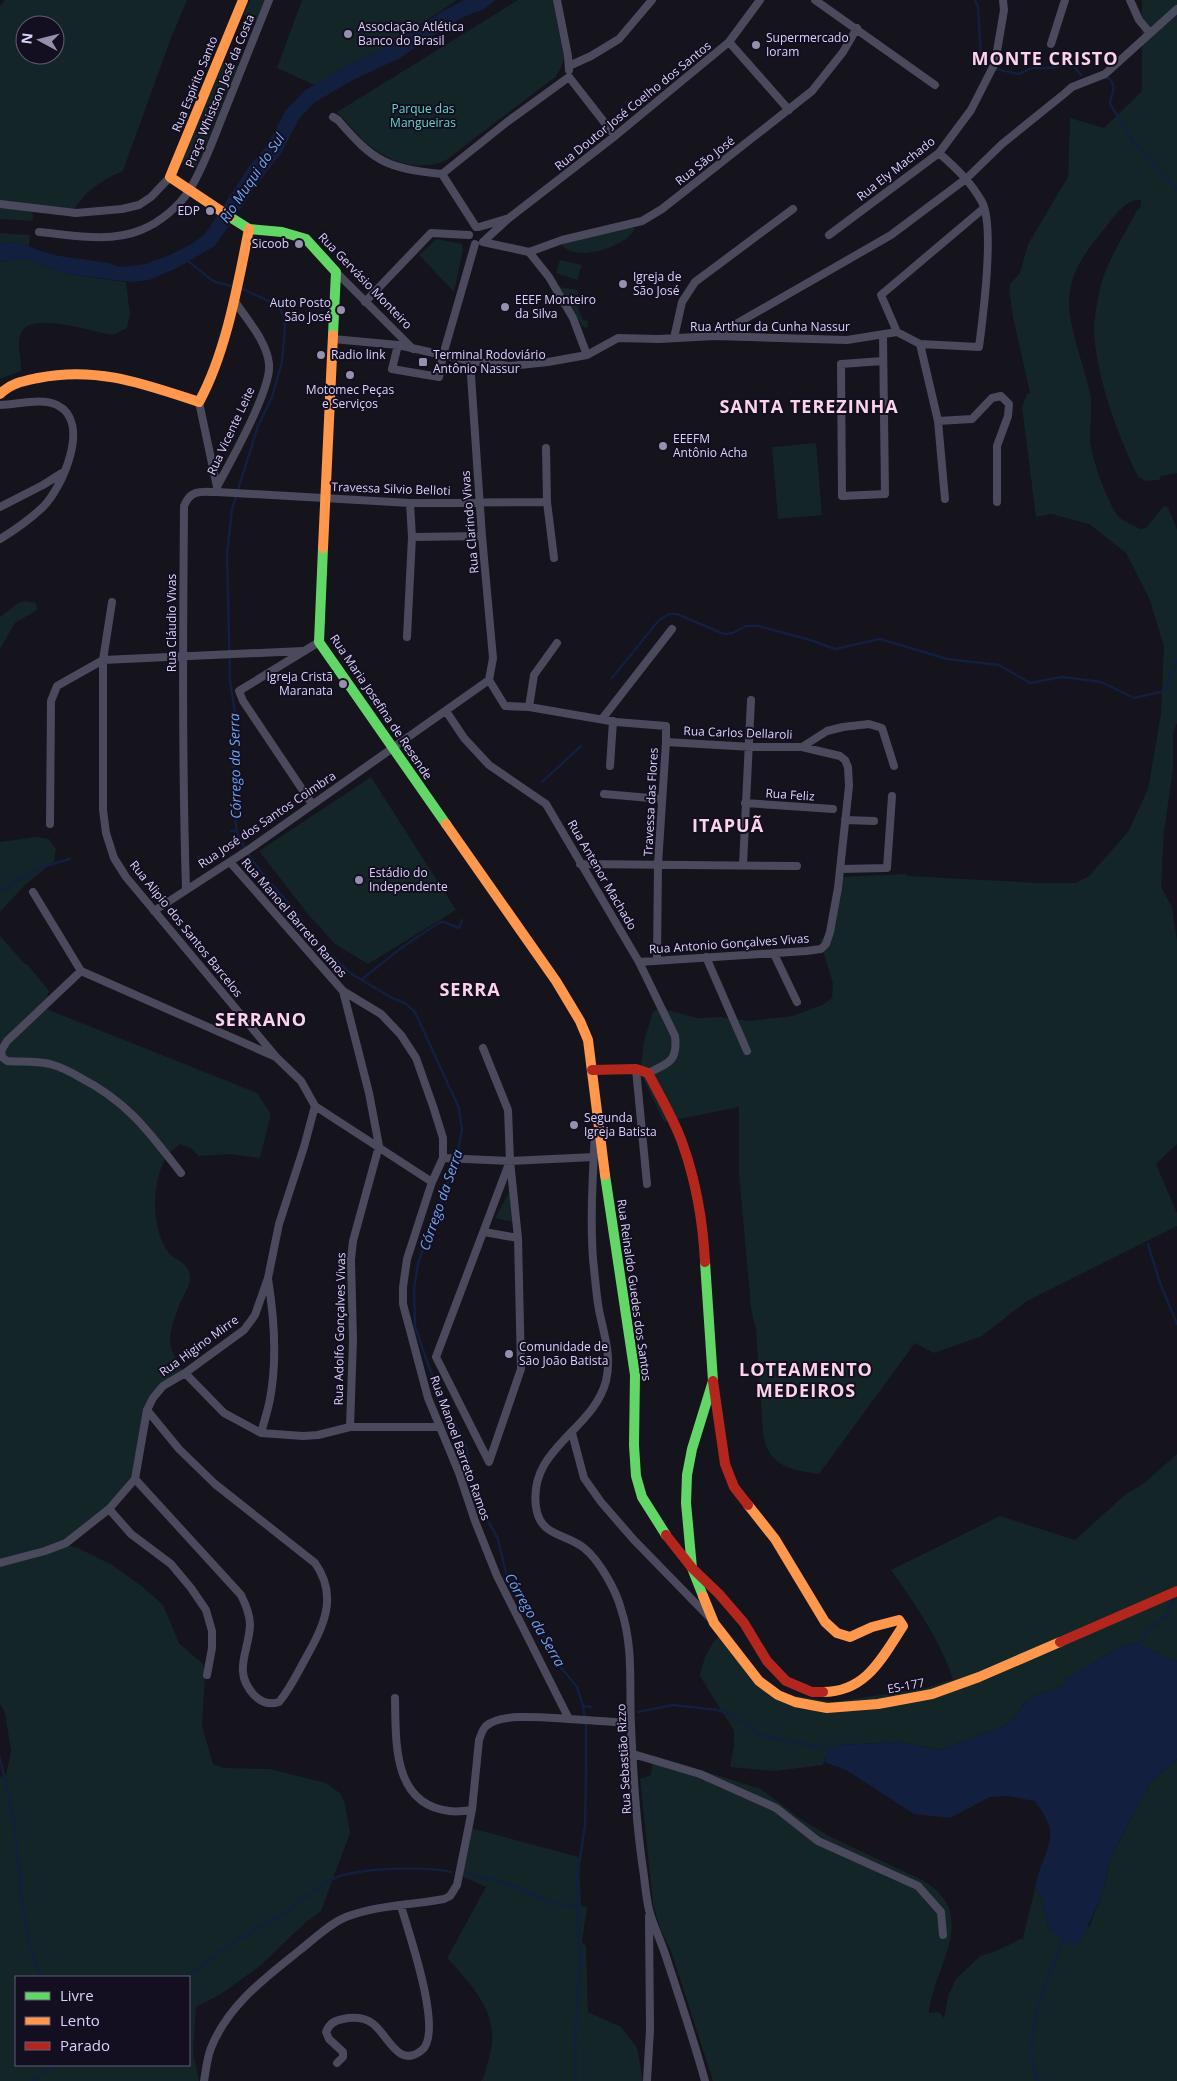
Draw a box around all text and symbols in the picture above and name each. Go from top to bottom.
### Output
street label: Praça Whistson José da Costa [181,12,258,170]
north arrow [15,15,65,65]
place label: Associação Atlética Banco do Brasil [358,18,464,49]
marker: Associação Atlética Banco do Brasil [342,28,354,40]
place label: Supermercado Ioram [766,29,849,60]
text: N [16,32,37,45]
street label: Rua Espírito Santo [168,33,222,134]
street label: Rua Doutor José Coelho dos Santos [551,37,715,174]
marker: Supermercado Ioram [750,39,762,51]
district label: MONTE CRISTO [971,46,1119,70]
park label: Parque das Mangueiras [390,100,456,131]
water label: Rio Muqui do Sul [215,129,289,226]
street label: Rua São José [671,132,738,189]
street label: Rua Ely Machado [853,133,938,205]
place label: EDP [177,202,200,219]
marker: EDP [204,205,216,217]
street label: Rua Gervásio Monteiro [315,229,416,333]
place label: Sicoob [252,235,289,252]
marker: Sicoob [293,238,305,250]
place label: Igreja de São José [633,268,682,299]
marker: Igreja de São José [617,278,629,290]
place label: EEEF Monteiro da Silva [515,291,596,322]
place label: Auto Posto São José [270,294,331,325]
marker: EEEF Monteiro da Silva [499,301,511,313]
marker: Auto Posto São José [335,304,347,316]
street label: Rua Arthur da Cunha Nassur [690,318,850,335]
place label: Radio link [331,346,386,363]
place label: Terminal Rodoviário Antônio Nassur [433,346,546,377]
marker: Radio link [315,349,327,361]
marker: Terminal Rodoviário Antônio Nassur [417,356,429,368]
marker: Motomec Peças e Serviços [344,369,356,381]
place label: Motomec Peças e Serviços [306,381,394,412]
street label: Rua Vicente Leite [203,384,259,478]
district label: SANTA TEREZINHA [719,394,899,418]
place label: EEEFM Antônio Acha [673,430,748,461]
marker: EEEFM Antônio Acha [657,440,669,452]
street label: Rua Clarindo Vivas [457,470,482,574]
street label: Travessa Silvio Belloti [331,478,451,499]
street label: Rua Cláudio Vivas [163,574,180,672]
street label: Rua Maria Josefina de Resende [326,631,437,783]
place label: Igreja Cristã Maranata [267,668,333,699]
marker: Igreja Cristã Maranata [337,678,349,690]
water label: Córrego da Serra [224,713,245,819]
street label: Rua Carlos Dellaroli [683,722,793,743]
street label: Travessa das Flores [639,747,662,857]
street label: Rua José dos Santos Coimbra [195,767,339,872]
street label: Rua Feliz [765,784,816,805]
district label: ITAPUÃ [692,813,764,837]
street label: Rua Antenor Machado [564,816,641,933]
street label: Rua Manoel Barreto Ramos [238,854,351,981]
street label: Rua Alipio dos Santos Barcelos [126,857,247,1001]
place label: Estádio do Independente [369,864,448,895]
marker: Estádio do Independente [353,874,365,886]
street label: Rua Antonio Gonçalves Vivas [648,929,810,958]
district label: SERRA [439,977,501,1001]
district label: SERRANO [215,1007,307,1031]
place label: Segunda Igreja Batista [584,1109,657,1140]
marker: Segunda Igreja Batista [568,1119,580,1131]
water label: Córrego da Serra [414,1147,467,1253]
street label: Rua Reinaldo Guedes dos Santos [613,1198,656,1382]
street label: Rua Adolfo Gonçalves Vivas [330,1252,349,1406]
street label: Rua Higino Mirre [156,1311,242,1380]
place label: Comunidade de São João Batista [519,1338,608,1369]
marker: Comunidade de São João Batista [503,1348,515,1360]
district label: LOTEAMENTO MEDEIROS [739,1357,873,1402]
street label: Rua Manoel Barreto Ramos [426,1373,495,1523]
water label: Córrego da Serra [501,1569,570,1670]
street label: ES-177 [886,1674,926,1697]
street label: Rua Sebastião Rizzo [612,1703,635,1815]
legend [15,1976,190,2066]
text: Livre [60,1985,94,2005]
text: Lento [60,2010,100,2030]
text: Parado [60,2035,110,2055]

